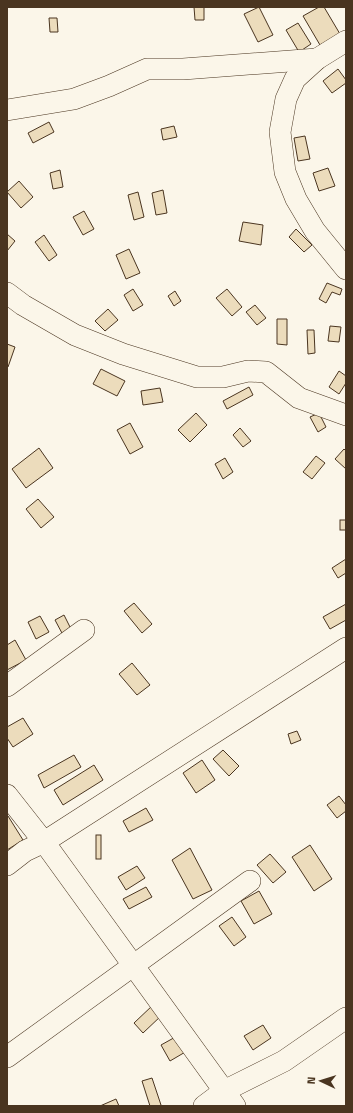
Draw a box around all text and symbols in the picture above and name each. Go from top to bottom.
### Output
north arrow [301,1061,341,1101]
text: N [303,1076,319,1085]

